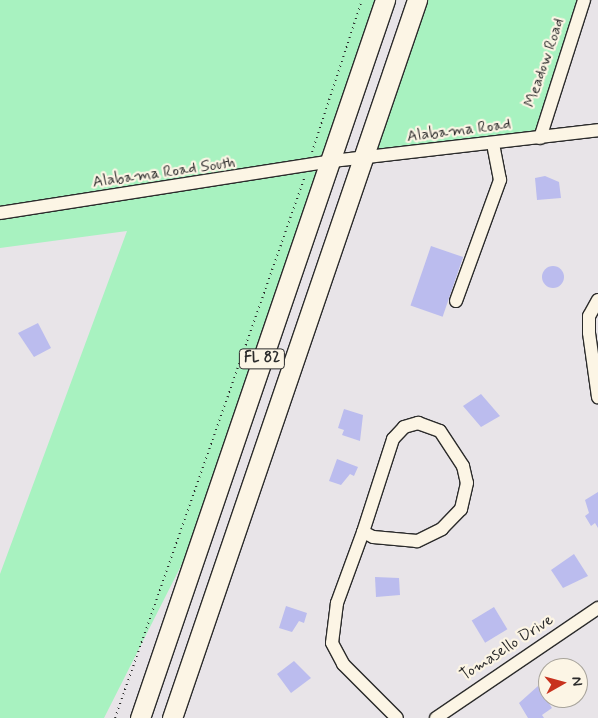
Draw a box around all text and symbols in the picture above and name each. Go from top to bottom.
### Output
street label: Meadow Road [521,16,569,110]
street label: Alabama Road [407,115,511,147]
street label: Alabama Road South [92,154,236,192]
road number: FL 82 [238,346,286,372]
street label: Tomasello Drive [457,611,557,685]
north arrow [538,658,588,708]
text: N [567,676,586,687]

